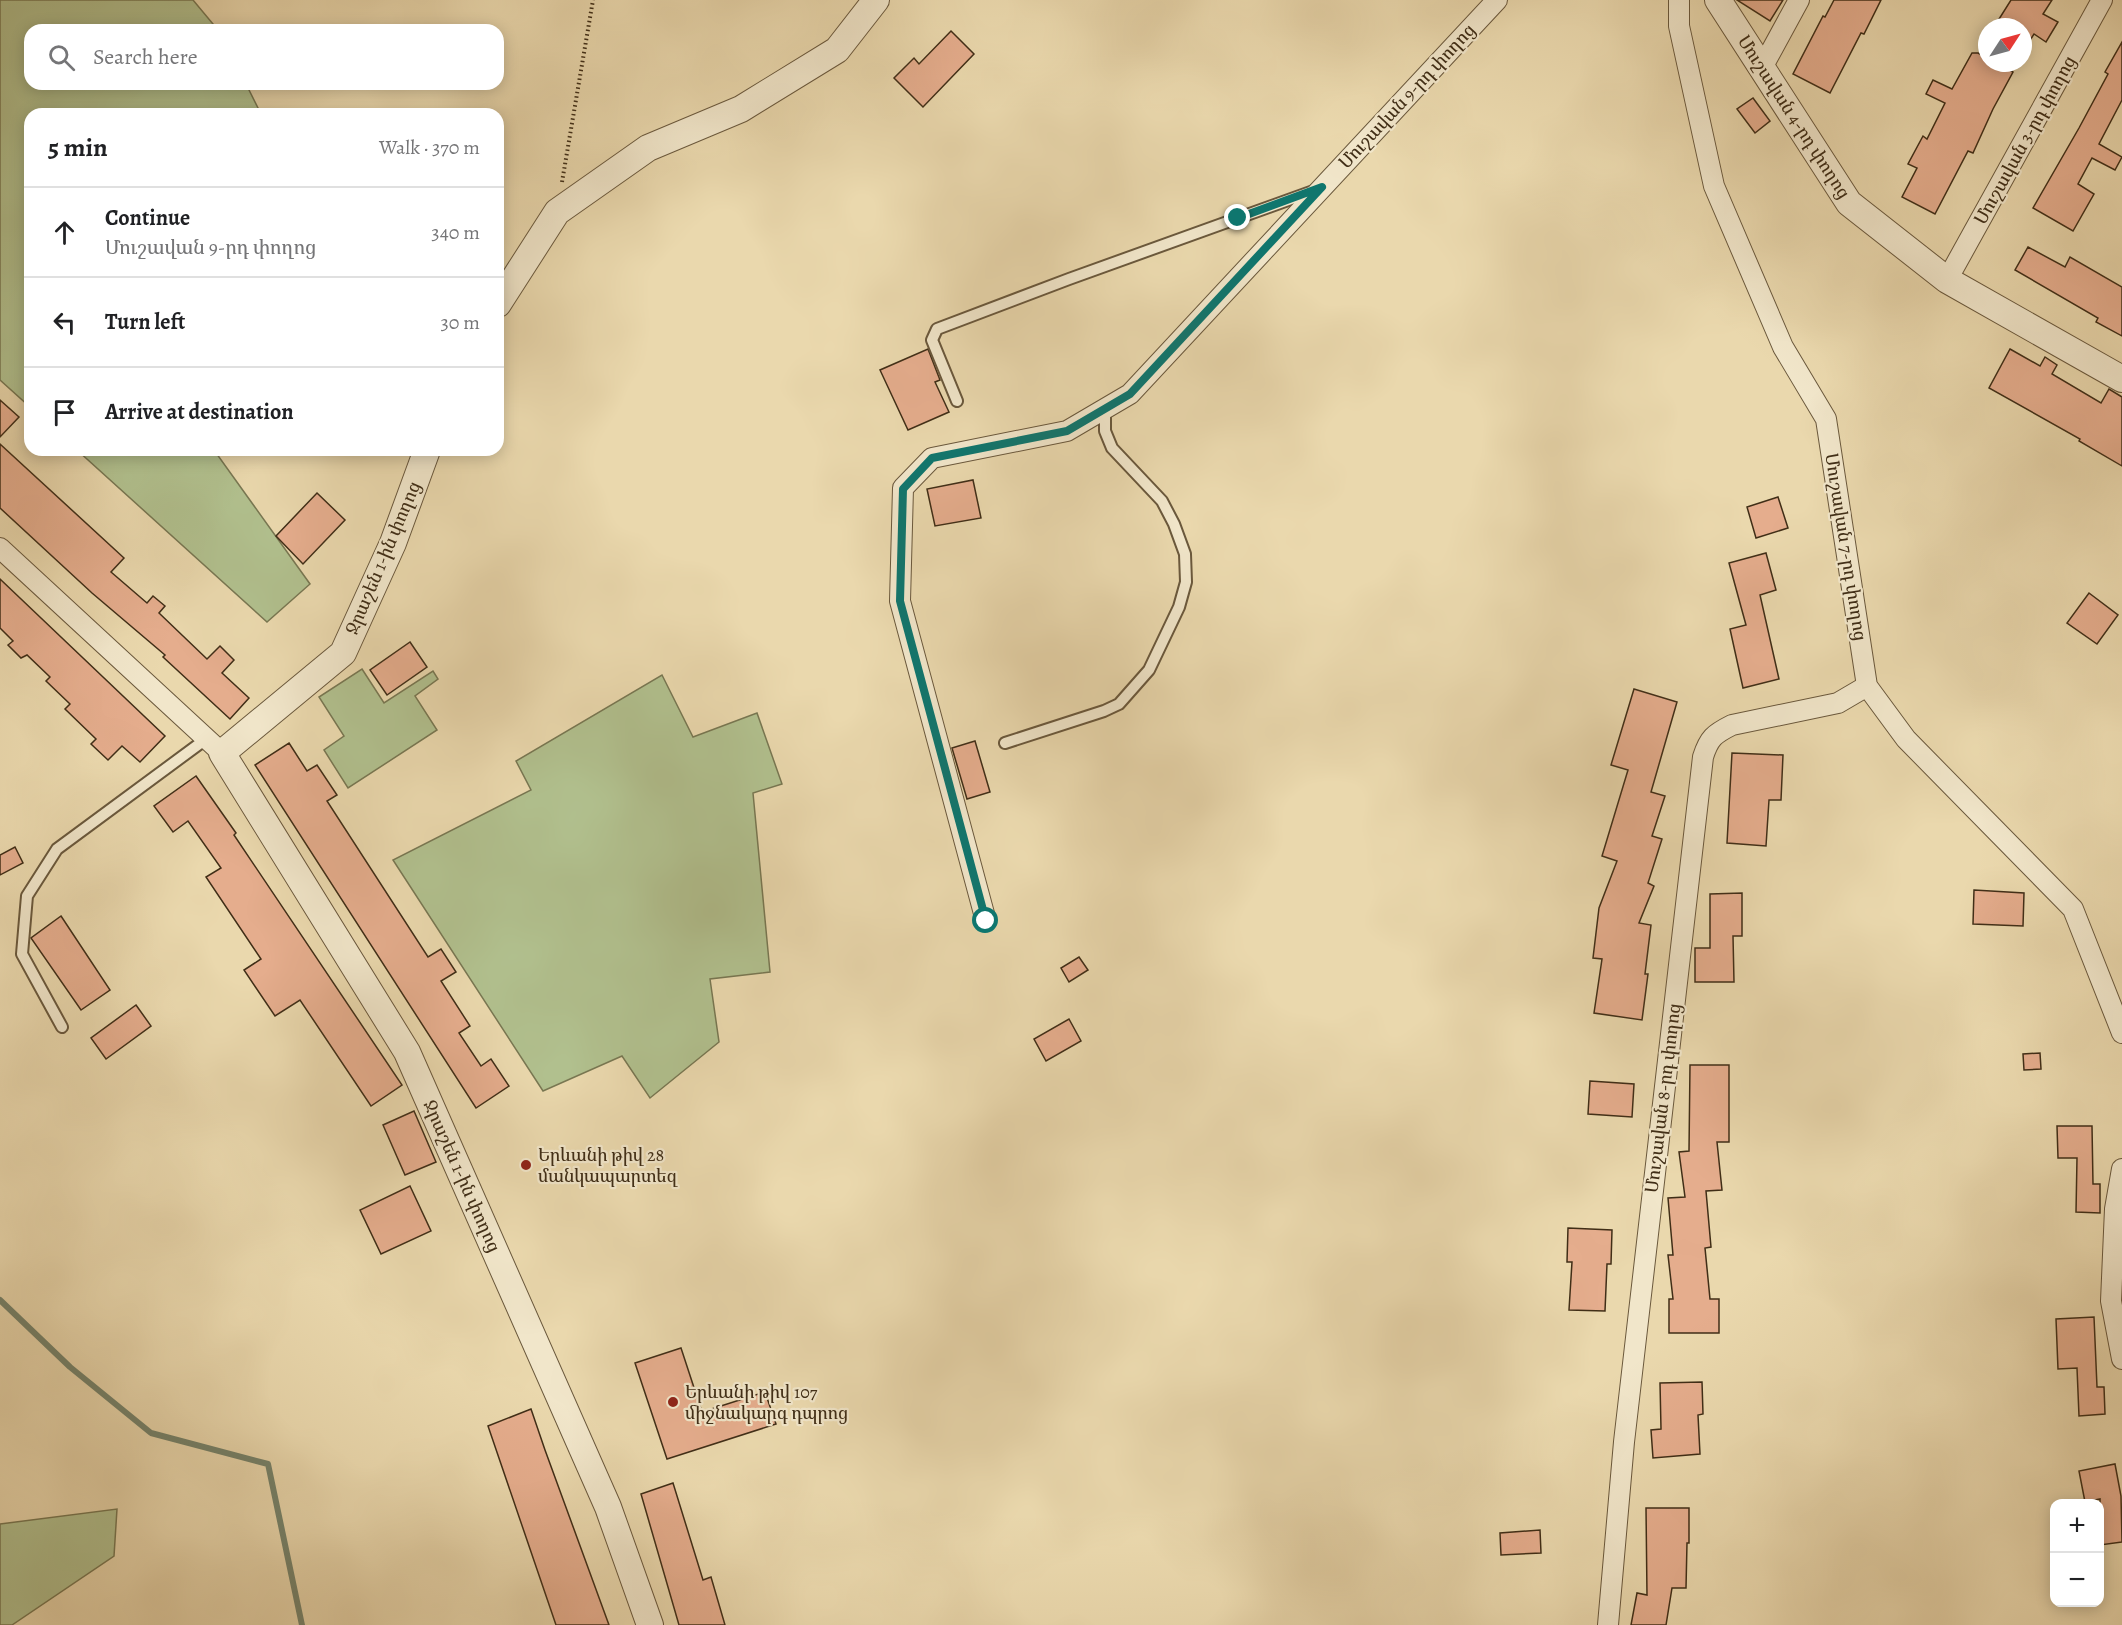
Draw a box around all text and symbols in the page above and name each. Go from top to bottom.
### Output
street label: Մուշավան 9-րդ փողոց [1333,18,1481,174]
north arrow [1978,18,2032,72]
search box [24,24,504,90]
street label: Մուշավան 4-րդ փողոց [1732,31,1856,203]
icon: search [45,41,78,74]
text: Search here [93,42,198,72]
street label: Մուշավան 3-րդ փողոց [1969,51,2081,229]
text: 5 min [48,130,108,165]
text: Walk · 370 m [379,134,480,161]
text: Continue [105,203,190,233]
route end [1224,204,1250,230]
icon: ahead [48,216,81,249]
text: 340 m [431,219,480,246]
text: Մուշավան 9-րդ փողոց [105,234,316,261]
icon: left [48,306,81,339]
text: Turn left [105,307,185,337]
text: 30 m [440,309,480,336]
icon: arrive [48,396,81,429]
text: Arrive at destination [105,397,294,427]
street label: Մուշավան 7-րդ փողոց [1819,452,1873,642]
street label: Ջրաշեն 1-ին փողոց [340,478,426,638]
route start [972,907,998,933]
street label: Մուշավան 8-րդ փողոց [1639,1002,1687,1194]
street label: Ջրաշեն 1-ին փողոց [418,1096,506,1256]
place label: Երևանի թիվ 28 մանկապարտեզ [538,1143,679,1188]
marker: Երևանի թիվ 28 մանկապարտեզ [519,1158,533,1172]
place label: Երևանի թիվ 107 միջնակարգ դպրոց [685,1380,848,1425]
marker: Երևանի թիվ 107 միջնակարգ դպրոց [666,1395,680,1409]
map controls [2050,1499,2104,1607]
button: + [2050,1499,2104,1553]
button: − [2050,1553,2104,1607]

